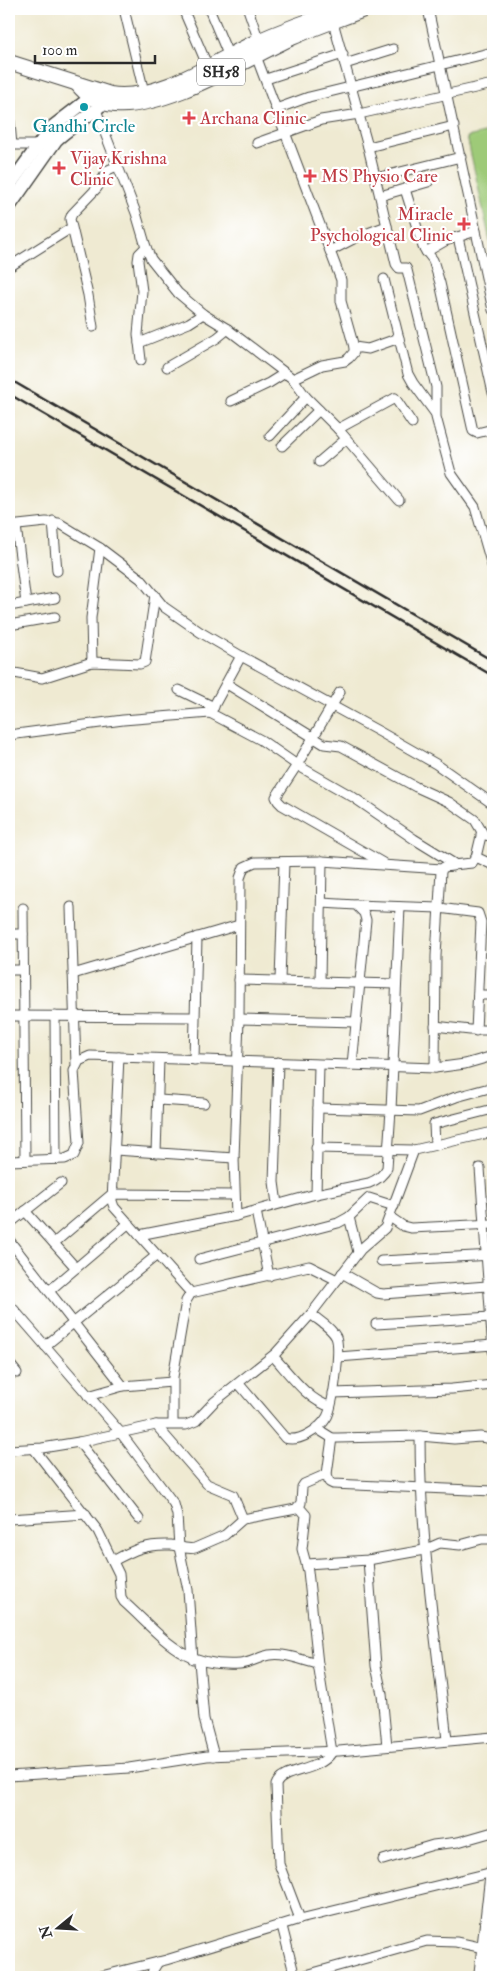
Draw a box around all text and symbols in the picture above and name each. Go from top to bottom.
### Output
scale bar [35,32,155,64]
text: 100 m [42,41,78,60]
road number: SH58 [197,58,245,86]
marker: Gandhi Circle [78,101,90,113]
place label: Archana Clinic [199,107,306,130]
marker: Archana Clinic [182,111,196,125]
place label: Gandhi Circle [33,115,136,138]
place label: Vijay Krishna Clinic [70,147,167,191]
marker: Vijay Krishna Clinic [52,161,66,175]
place label: MS Physio Care [321,165,438,188]
marker: MS Physio Care [303,169,317,183]
place label: Miracle Psychological Clinic [310,203,453,247]
marker: Miracle Psychological Clinic [457,217,471,231]
north arrow [32,1904,82,1954]
text: N [36,1923,56,1941]

